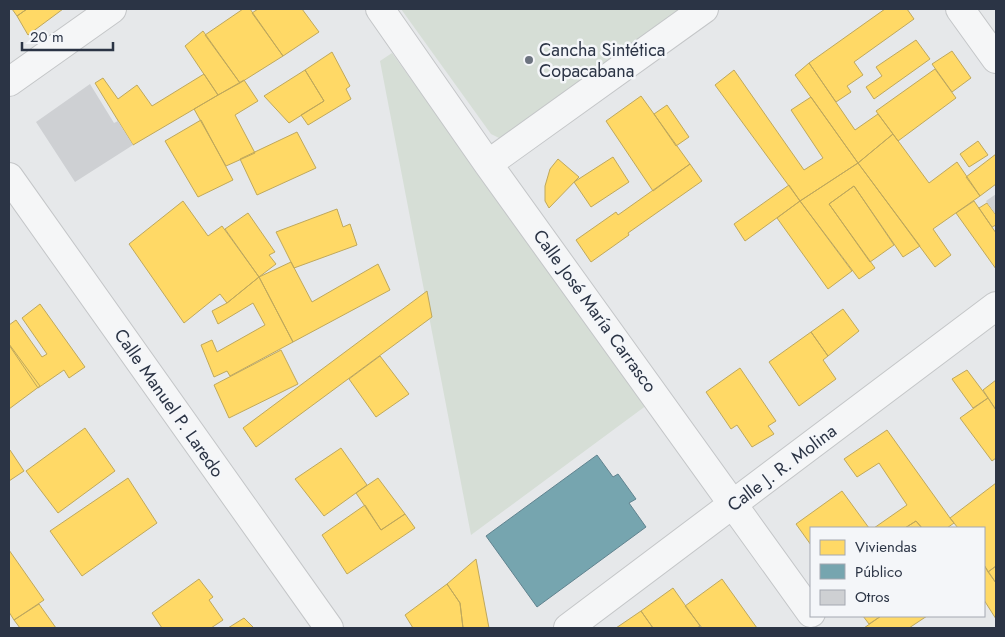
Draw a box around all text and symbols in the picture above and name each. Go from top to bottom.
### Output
scale bar [22,20,114,52]
text: 20 m [30,26,64,48]
place label: Cancha Sintética Copacabana [539,37,665,84]
marker: Cancha Sintética Copacabana [523,54,535,66]
street label: Calle José María Carrasco [527,224,663,398]
street label: Calle Manuel P. Laredo [108,323,230,483]
street label: Calle J. R. Molina [722,418,842,518]
legend [810,527,985,617]
text: Viviendas [855,536,917,558]
text: Público [855,561,902,583]
text: Otros [855,586,890,608]

